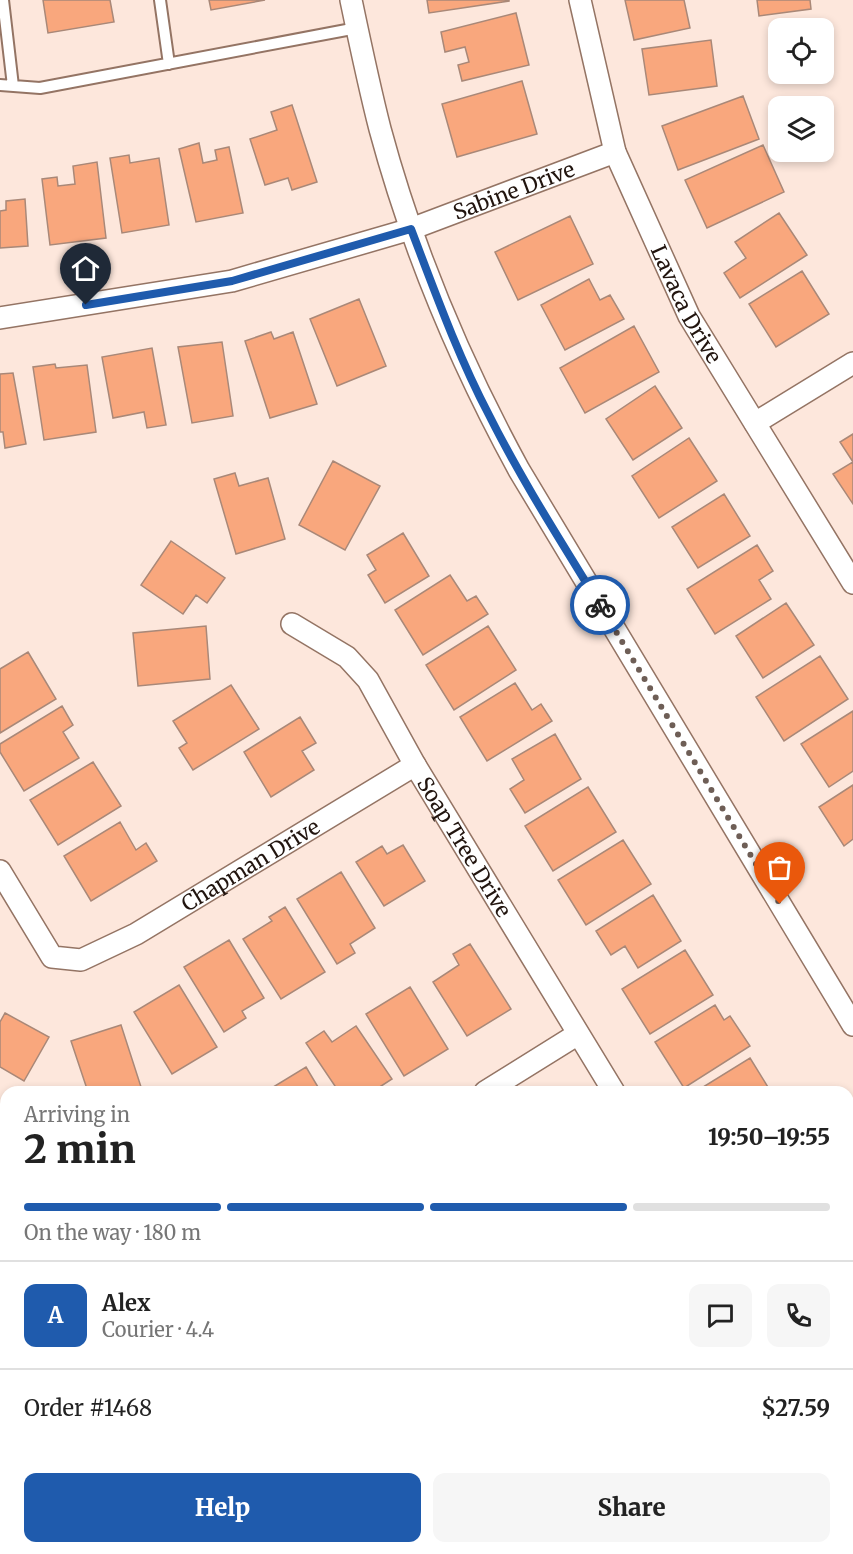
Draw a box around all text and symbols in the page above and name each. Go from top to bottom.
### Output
map controls [768,18,834,162]
button: locate [768,18,834,84]
button: layers [768,96,834,162]
street label: Sabine Drive [449,155,578,225]
street label: Lavaca Drive [645,241,728,368]
pin [60,243,111,305]
icon: home [69,252,102,285]
courier [570,575,630,635]
icon: bike [584,589,617,622]
street label: Soap Tree Drive [412,771,518,922]
street label: Chapman Drive [176,813,324,917]
pin [754,842,805,904]
icon: bag [763,851,796,884]
text: Arriving in [24,1102,130,1127]
text: 19:50–19:55 [708,1123,830,1151]
text: 2 min [24,1125,136,1174]
text: On the way · 180 m [24,1220,201,1245]
button: chat [689,1284,752,1347]
button: phone [767,1284,830,1347]
text: Alex [102,1289,151,1317]
text: A [48,1301,63,1329]
text: Courier · 4.4 [102,1317,214,1342]
text: Order #1468 [24,1394,152,1422]
text: $27.59 [761,1394,830,1422]
button: Help [24,1473,421,1542]
button: Share [433,1473,830,1542]

